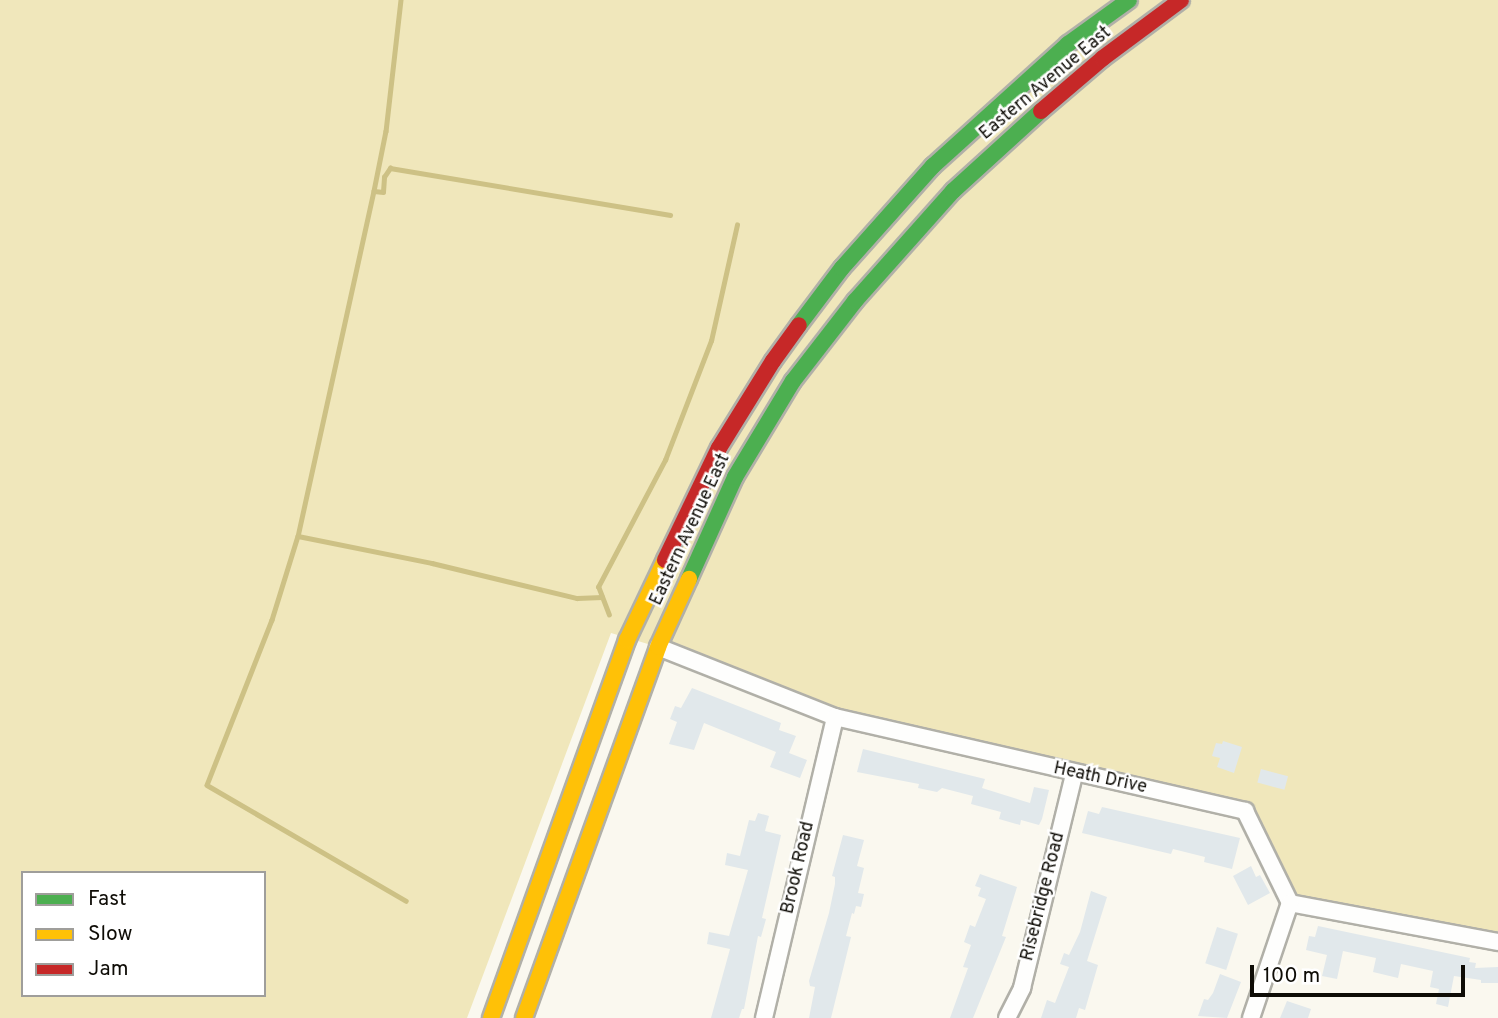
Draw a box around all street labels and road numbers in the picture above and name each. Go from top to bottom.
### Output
street label: Eastern Avenue East [976,22,1116,146]
street label: Eastern Avenue East [646,450,736,610]
street label: Heath Drive [1051,759,1149,799]
street label: Brook Road [778,820,820,916]
street label: Risebridge Road [1018,830,1070,964]

